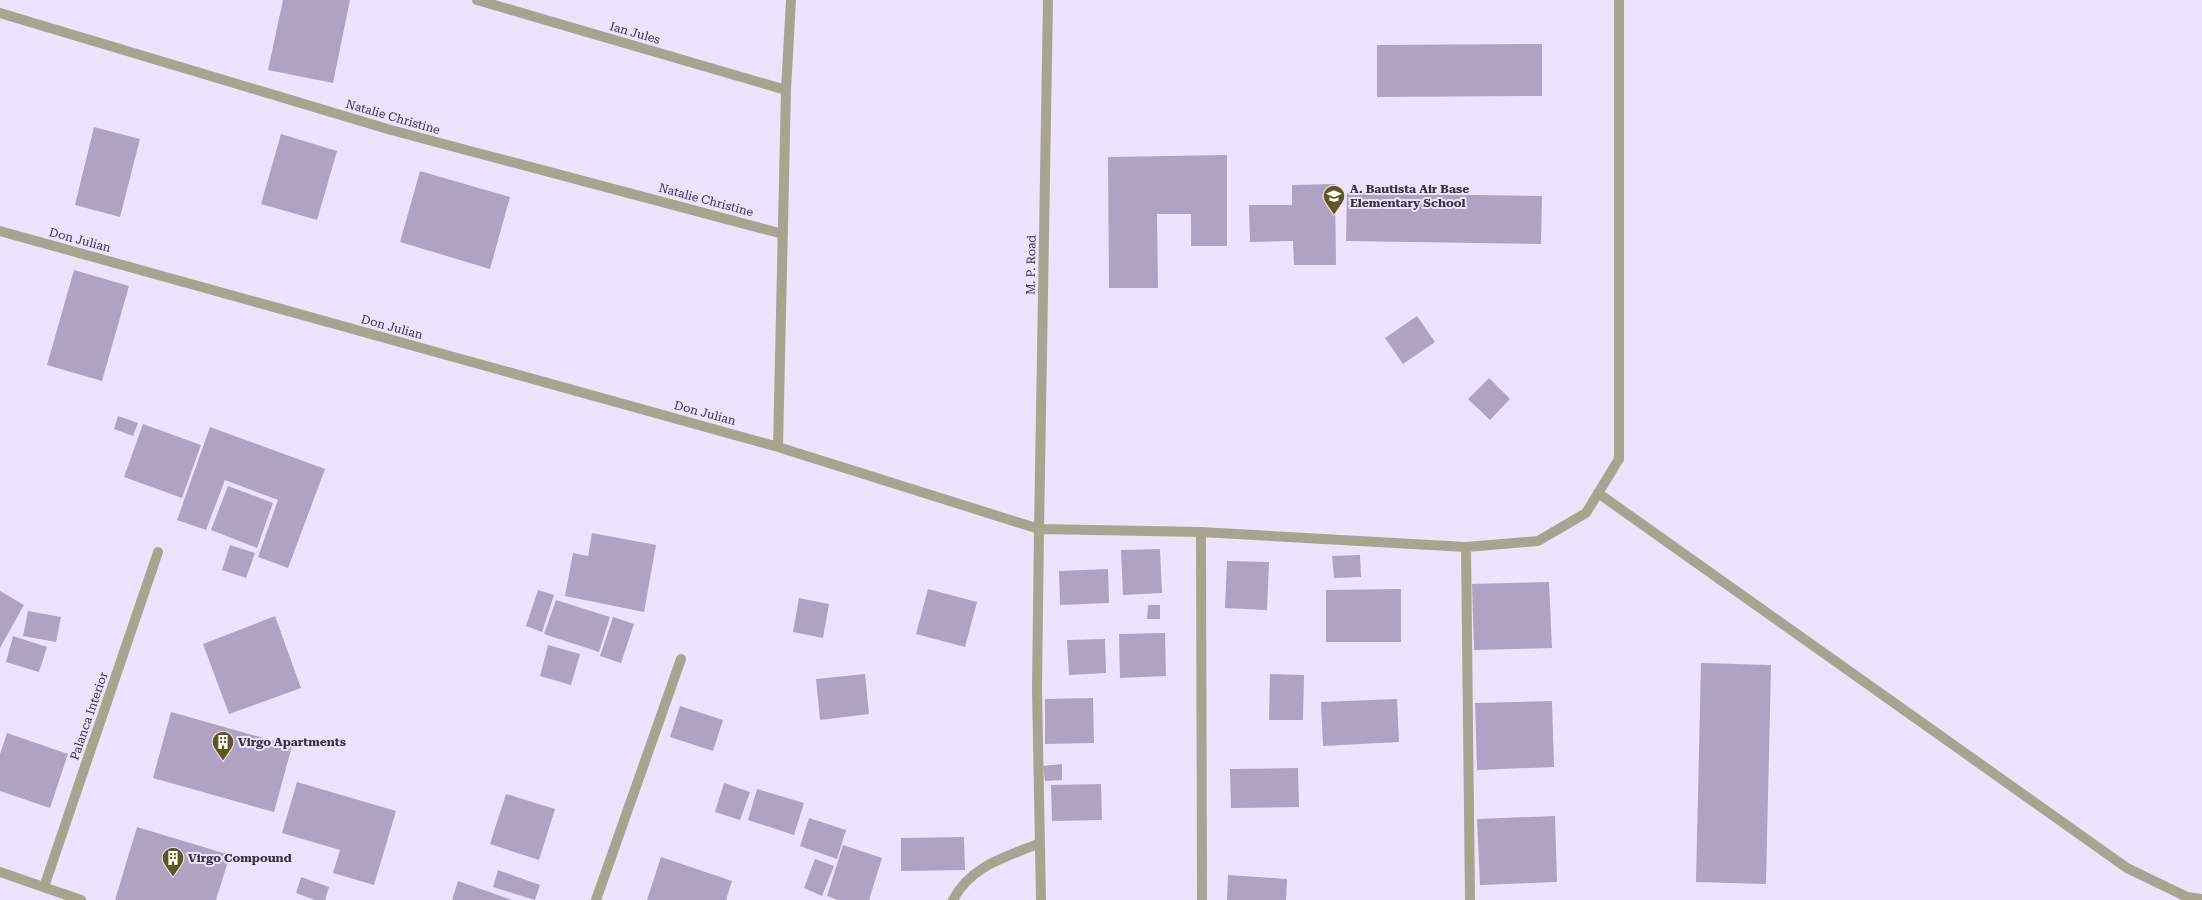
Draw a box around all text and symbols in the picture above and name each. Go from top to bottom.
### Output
street label: Ian Jules [608,19,662,47]
street label: Natalie Christine [344,97,442,137]
street label: Natalie Christine [657,181,755,219]
place label: A. Bautista Air Base Elementary School [1350,182,1469,210]
school or university icon: A. Bautista Air Base Elementary School [1321,183,1347,216]
street label: Don Julian [48,225,113,255]
street label: M. P. Road [1023,235,1039,295]
street label: Don Julian [360,312,425,342]
street label: Don Julian [673,398,738,428]
street label: Palanca Interior [67,670,111,762]
building icon: Virgo Apartments [210,729,236,762]
place label: Virgo Apartments [238,735,346,749]
building icon: Virgo Compound [160,845,186,878]
place label: Virgo Compound [188,851,292,865]

